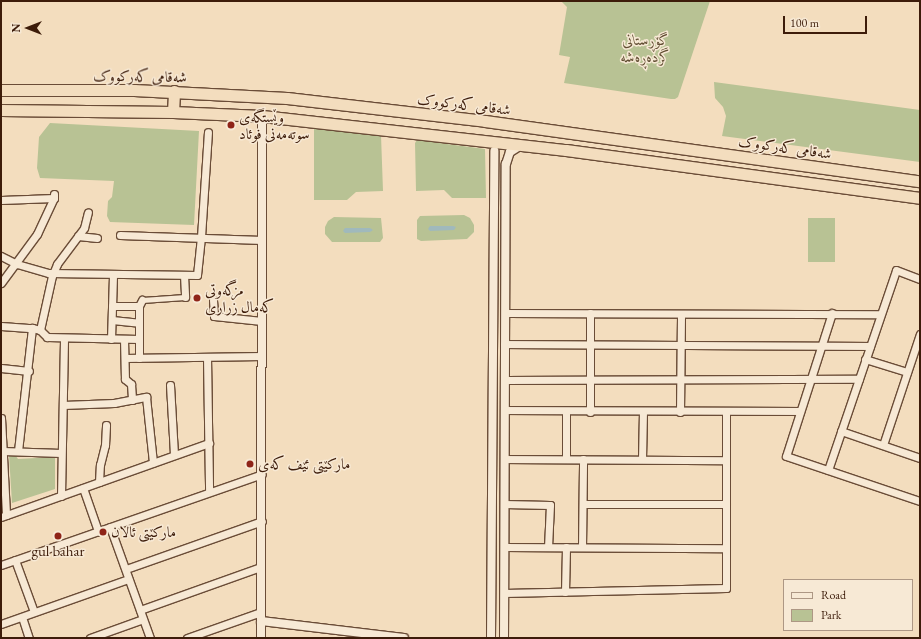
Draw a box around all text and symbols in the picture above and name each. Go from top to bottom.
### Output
north arrow [8,8,48,48]
scale bar [785,8,869,34]
text: 100 m [790,15,819,31]
text: N [9,24,23,32]
park label: گۆڕستانی گردەڕەشە [621,30,671,65]
street label: شەقامی کەرکووک [93,66,187,86]
street label: شەقامی کەرکووک [416,89,512,119]
place label: وێستگەی سوتەمەنی فوئاد [239,107,309,142]
marker: وێستگەی سوتەمەنی فوئاد [226,120,236,130]
street label: شەقامی کەرکووک [737,132,833,162]
place label: مزگەوتی کەمال زراری [205,280,274,315]
marker: مزگەوتی کەمال زراری [192,293,202,303]
place label: مارکێتی ئێف کەی [258,455,350,473]
marker: مارکێتی ئێف کەی [245,459,255,469]
place label: مارکێتی ئالان [111,523,176,541]
marker: مارکێتی ئالان [98,527,108,537]
marker: gul bahar [53,531,63,541]
place label: gul bahar [31,542,85,560]
legend [783,579,913,631]
text: Road [821,587,846,603]
text: Park [821,607,841,623]

